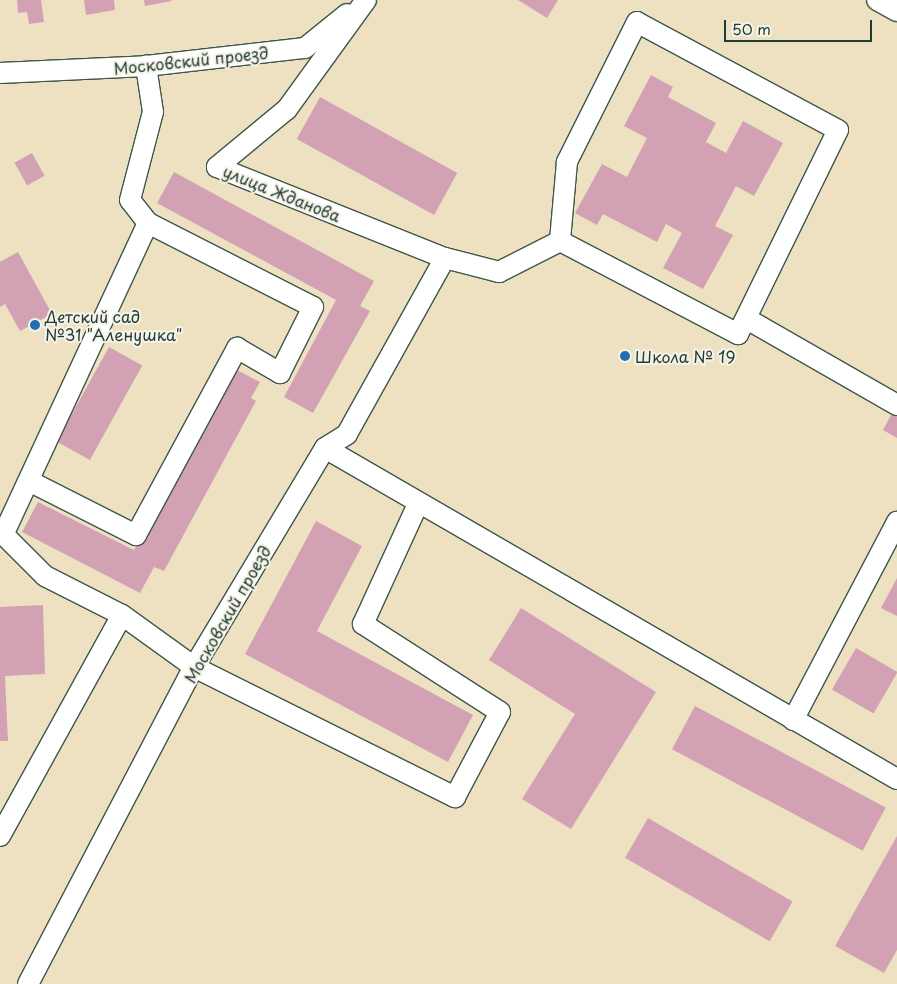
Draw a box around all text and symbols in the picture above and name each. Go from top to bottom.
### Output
scale bar [727,10,874,42]
text: 50 m [732,17,771,40]
street label: Московский проезд [113,42,269,78]
street label: улица Жданова [220,161,344,225]
place label: Детский сад №31 "Аленушка" [45,306,183,344]
marker: Детский сад №31 "Аленушка" [29,319,41,331]
place label: Школа № 19 [635,346,735,366]
marker: Школа № 19 [619,350,631,362]
street label: Московский проезд [180,542,274,686]

